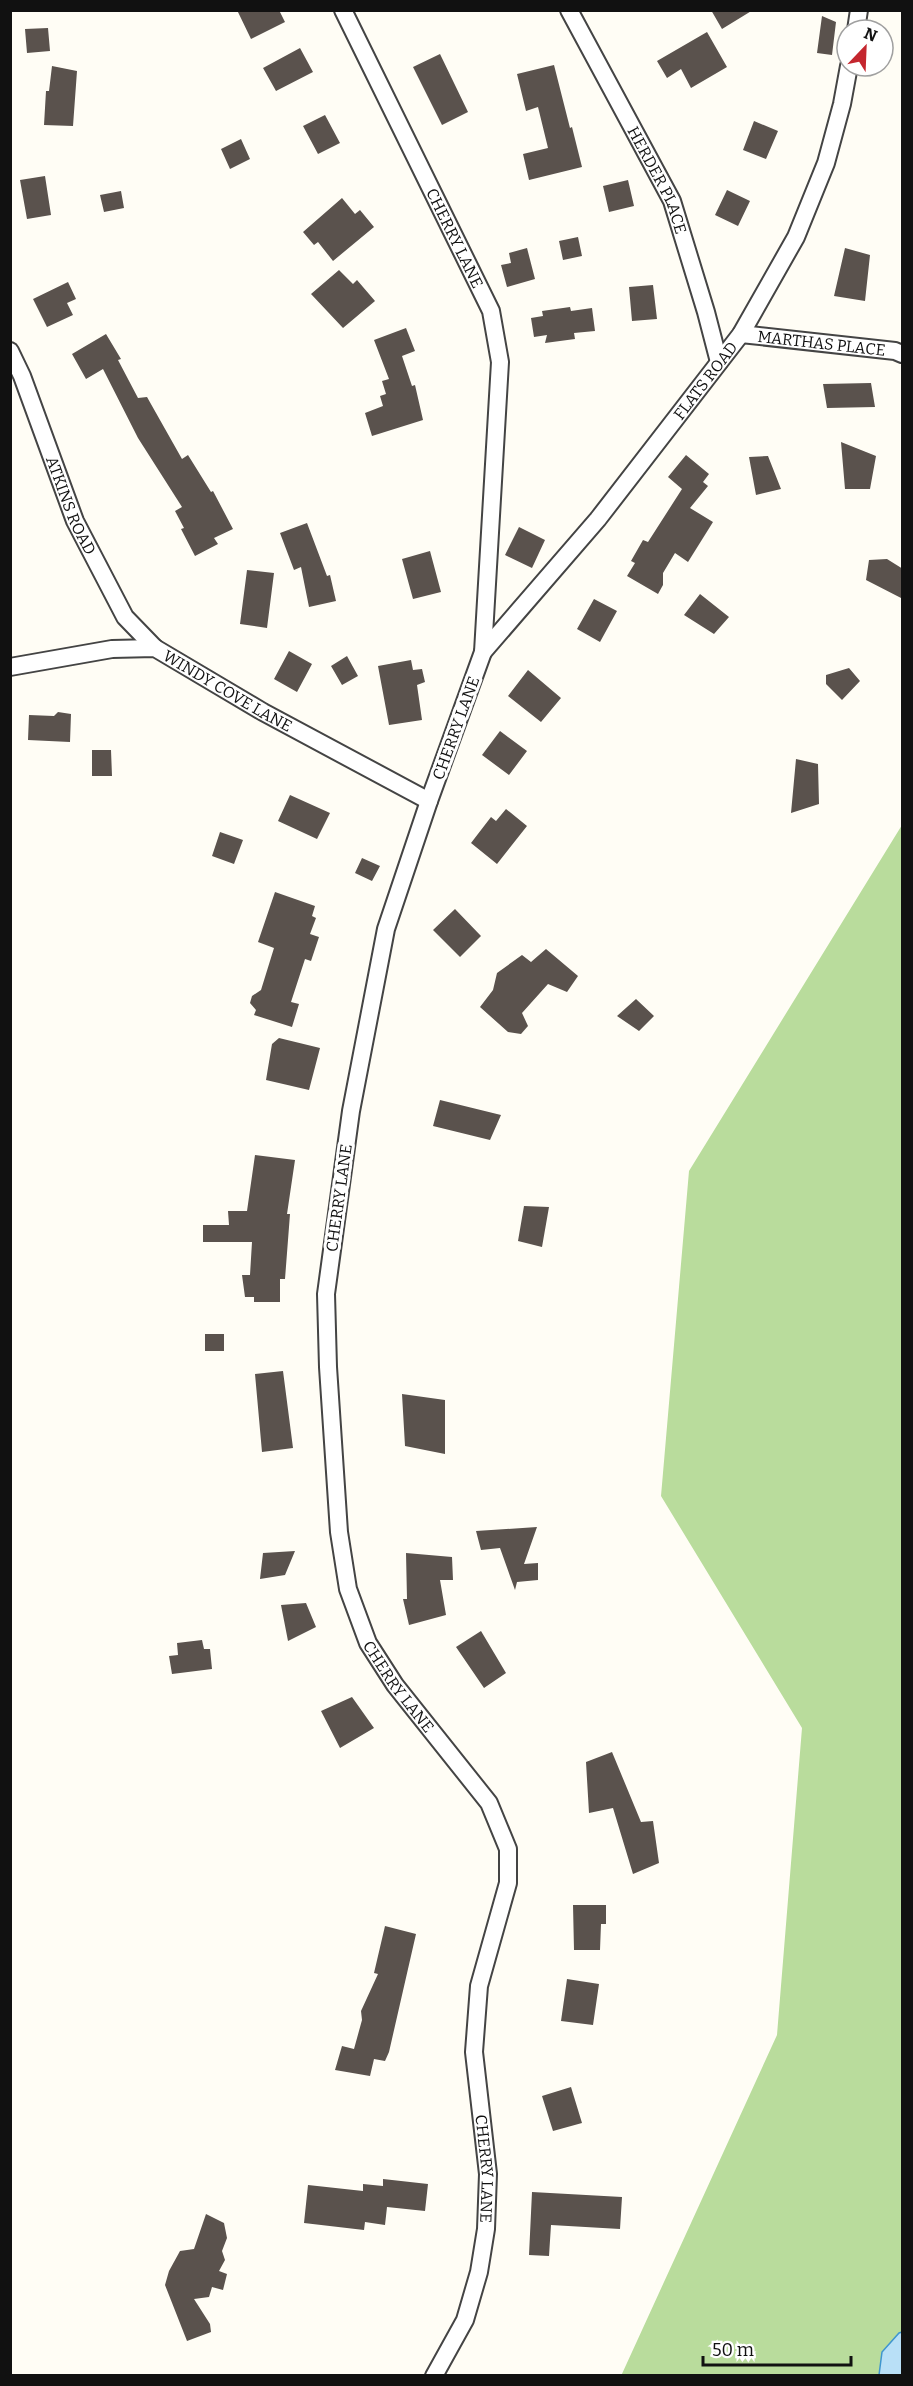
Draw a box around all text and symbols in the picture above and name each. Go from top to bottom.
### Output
north arrow [835,18,895,78]
text: N [861,23,880,46]
street label: HERDER PLACE [624,123,691,236]
street label: CHERRY LANE [423,185,488,291]
street label: MARTHAS PLACE [757,326,887,359]
street label: FLATS ROAD [669,338,741,423]
street label: ATKINS ROAD [43,453,100,558]
street label: WINDY COVE LANE [160,646,295,735]
street label: CHERRY LANE [428,674,484,782]
street label: CHERRY LANE [322,1143,356,1253]
street label: CHERRY LANE [359,1637,438,1736]
street label: CHERRY LANE [472,2113,498,2223]
scale bar [703,2329,852,2367]
text: 50 m [712,2339,754,2361]

